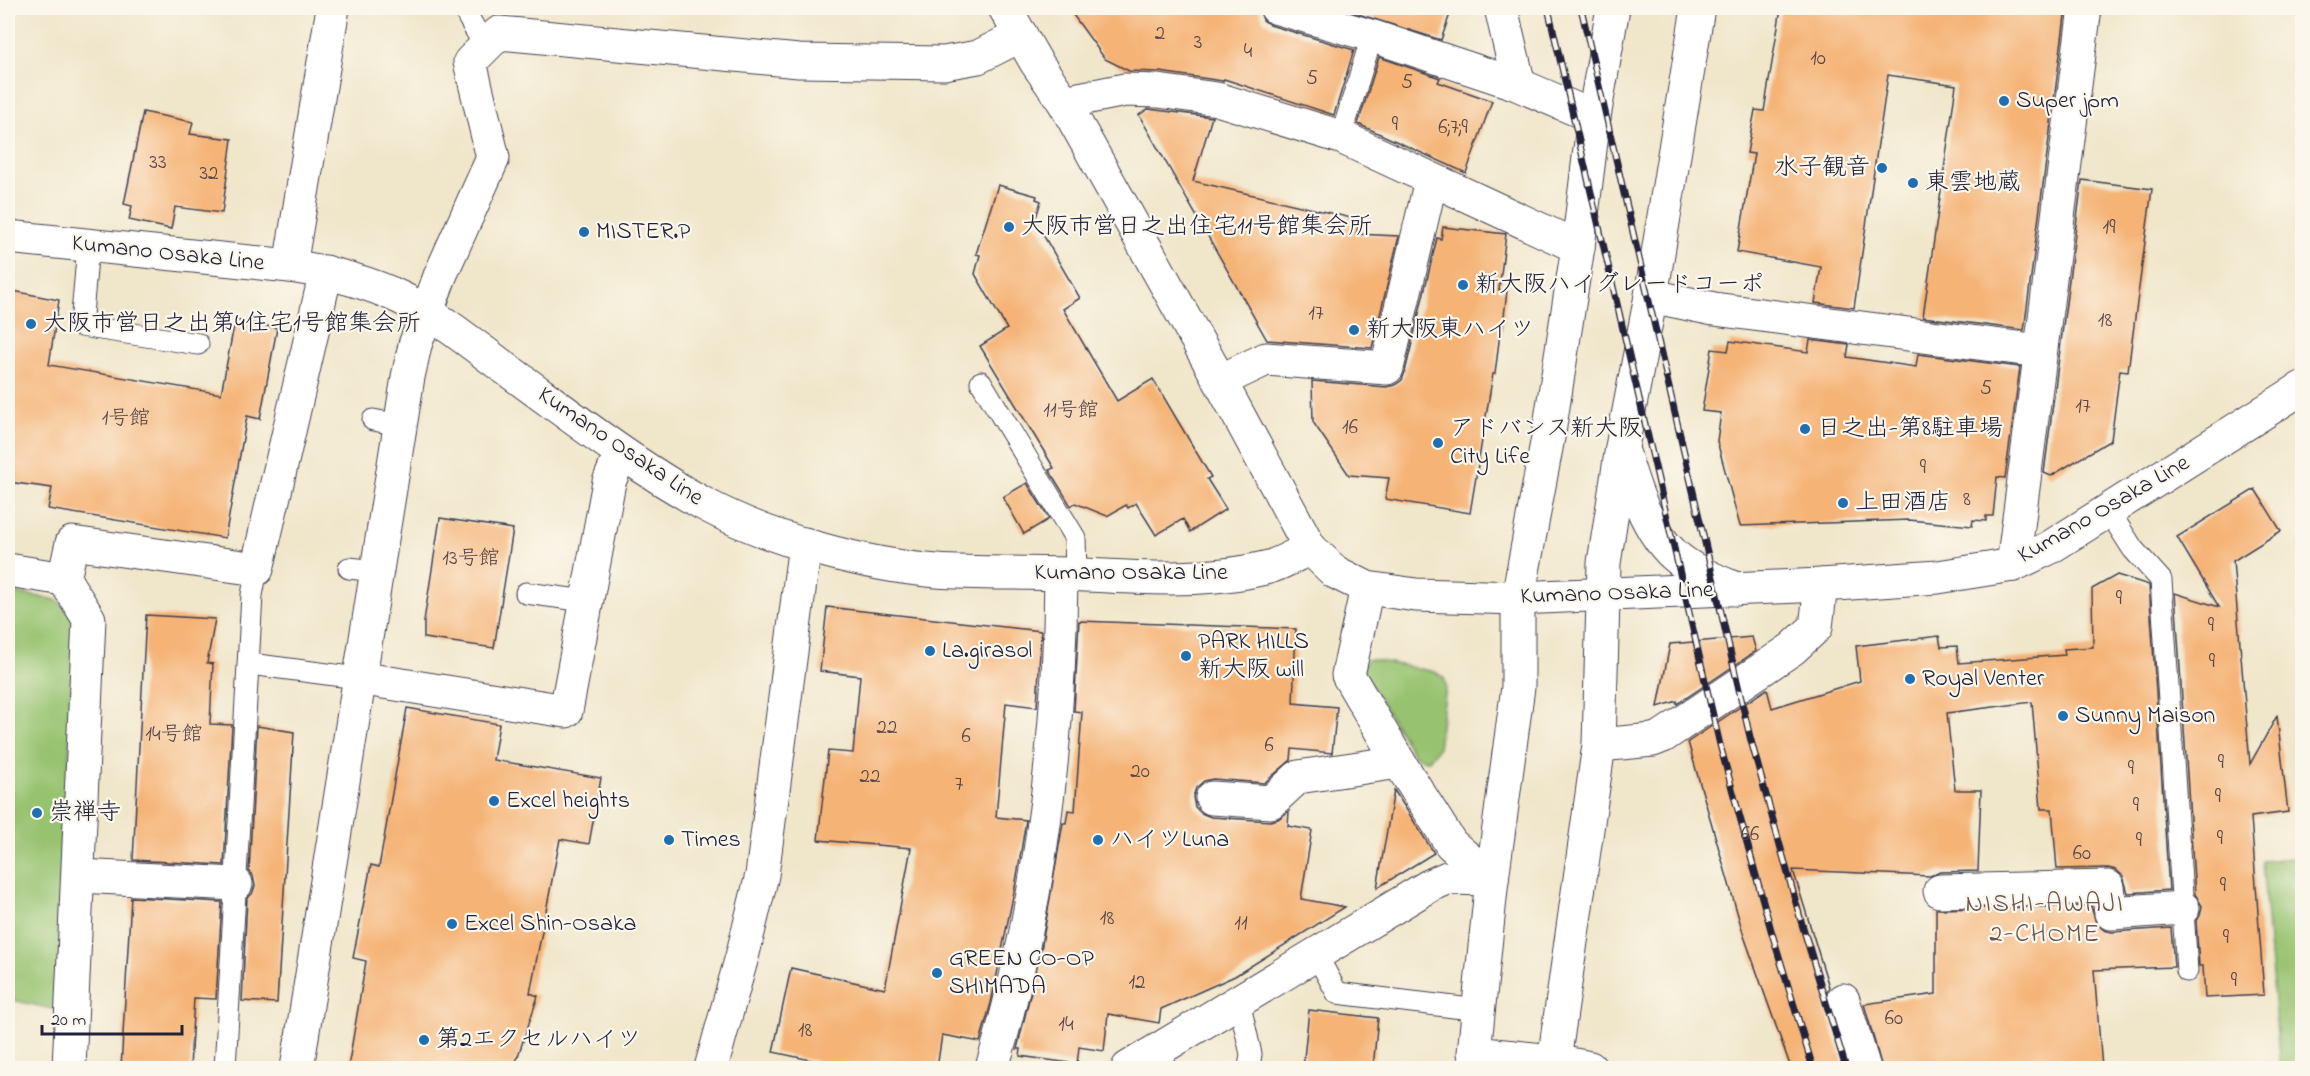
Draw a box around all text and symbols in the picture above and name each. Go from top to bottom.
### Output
house number: 2 [1155,19,1165,49]
house number: 3 [1194,28,1202,58]
house number: 4 [1244,37,1253,67]
house number: 10 [1810,44,1826,74]
house number: 5 [1306,64,1318,94]
house number: 5 [1401,68,1413,98]
place label: Super jpm [2016,84,2119,119]
marker: Super jpm [1997,94,2011,108]
house number: 9 [1392,110,1399,140]
house number: 6;7;9 [1438,113,1469,143]
house number: 33 [149,148,167,178]
place label: 水子観音 [1774,151,1870,186]
house number: 32 [199,159,219,189]
marker: 水子観音 [1875,161,1889,175]
place label: 東雲地蔵 [1925,166,2021,201]
marker: 東雲地蔵 [1906,176,1920,190]
place label: 大阪市営日之出住宅11号館集会所 [1021,210,1372,245]
house number: 19 [2103,213,2116,243]
place label: MISTER.P [596,215,691,250]
marker: 大阪市営日之出住宅11号館集会所 [1002,220,1016,234]
marker: MISTER.P [577,225,591,239]
street label: Kumano Osaka Line [70,226,266,282]
place label: 新大阪ハイグレードコーポ [1475,268,1764,303]
marker: 新大阪ハイグレードコーポ [1456,278,1470,292]
house number: 17 [1308,299,1324,329]
house number: 18 [2098,306,2112,336]
place label: 大阪市営日之出第4住宅1号館集会所 [43,307,421,342]
place label: 新大阪東ハイツ [1366,313,1534,348]
marker: 大阪市営日之出第4住宅1号館集会所 [24,317,38,331]
marker: 新大阪東ハイツ [1347,323,1361,337]
house number: 5 [1980,374,1992,404]
street label: Kumano Osaka Line [530,378,710,516]
house number: 17 [2075,392,2091,422]
house number: 11号館 [1043,396,1099,426]
house number: 1号館 [102,404,150,434]
place label: アドバンス新大阪 City Life [1450,412,1642,476]
place label: 日之出-第8駐車場 [1817,412,2003,447]
house number: 16 [1342,413,1358,443]
marker: 日之出-第8駐車場 [1798,422,1812,436]
marker: アドバンス新大阪 City Life [1431,436,1445,450]
street label: Kumano Osaka Line [2012,446,2197,574]
house number: 9 [1920,453,1927,483]
house number: 8 [1963,485,1971,515]
place label: 上田酒店 [1855,486,1951,521]
marker: 上田酒店 [1836,496,1850,510]
house number: 13号館 [442,544,500,574]
street label: Kumano Osaka Line [1034,556,1228,591]
street label: Kumano Osaka Line [1520,573,1714,615]
house number: 9 [2116,584,2123,614]
house number: 9 [2208,611,2215,641]
place label: PARK HILLS 新大阪 will [1198,625,1309,688]
place label: La.girasol [942,634,1032,669]
marker: La.girasol [923,644,937,658]
house number: 9 [2209,647,2216,677]
marker: PARK HILLS 新大阪 will [1179,649,1193,663]
place label: Royal Venter [1922,662,2045,698]
marker: Royal Venter [1903,672,1917,686]
place label: Sunny Maison [2075,699,2215,735]
marker: Sunny Maison [2056,709,2070,723]
house number: 22 [877,713,897,743]
house number: 14号館 [145,720,203,750]
house number: 6 [961,722,971,752]
house number: 6 [1264,731,1274,761]
house number: 9 [2218,748,2225,778]
house number: 9 [2128,754,2135,784]
house number: 20 [1130,757,1150,787]
house number: 22 [860,762,880,792]
house number: 7 [955,770,964,800]
house number: 9 [2215,782,2222,812]
place label: Excel heights [506,784,630,819]
house number: 9 [2133,791,2140,821]
marker: Excel heights [487,794,501,808]
place label: 崇禅寺 [49,796,121,831]
marker: 崇禅寺 [30,806,44,820]
house number: 66 [1741,820,1759,850]
place label: Times [681,823,741,858]
place label: ハイツLuna [1110,823,1229,858]
house number: 9 [2217,824,2224,854]
house number: 9 [2136,826,2143,856]
marker: Times [662,833,676,847]
marker: ハイツLuna [1091,833,1105,847]
house number: 60 [2073,839,2091,869]
house number: 9 [2220,871,2227,901]
district label: NISHI-AWAJI 2-CHOME [1966,886,2124,954]
house number: 18 [1100,904,1114,934]
place label: Excel Shin-Osaka [464,907,636,942]
house number: 11 [1234,909,1248,939]
marker: Excel Shin-Osaka [445,917,459,931]
house number: 9 [2223,923,2230,953]
place label: GREEN CO-OP SHIMADA [949,942,1095,1005]
marker: GREEN CO-OP SHIMADA [930,966,944,980]
house number: 9 [2231,966,2238,996]
house number: 12 [1128,968,1146,998]
scale bar [42,998,182,1036]
house number: 60 [1885,1004,1903,1034]
text: 20 m [51,1008,86,1034]
house number: 14 [1058,1010,1074,1040]
house number: 18 [798,1016,812,1046]
place label: 第2エクセルハイツ [436,1023,641,1058]
marker: 第2エクセルハイツ [417,1033,431,1047]

